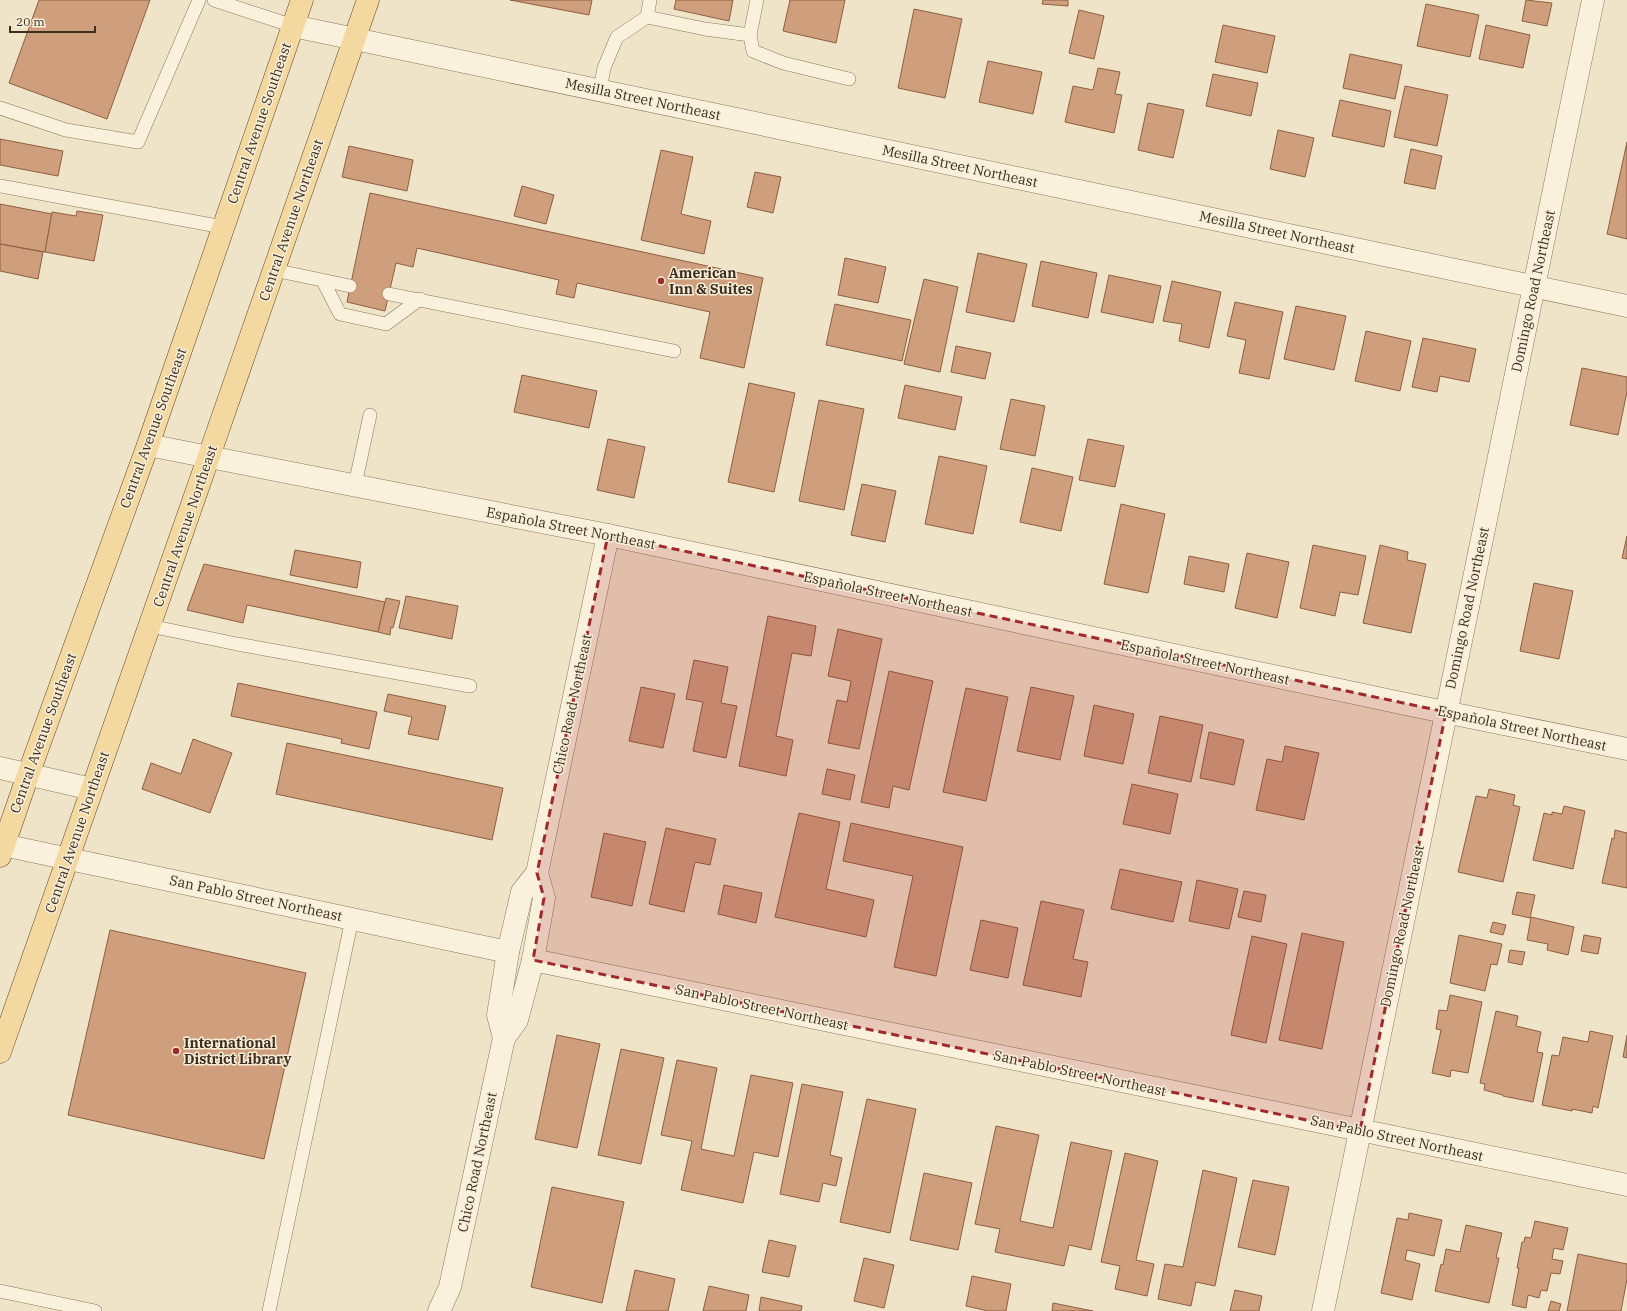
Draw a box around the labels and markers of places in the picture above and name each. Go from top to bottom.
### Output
place label: American Inn & Suites [669,264,753,298]
marker: American Inn & Suites [656,276,666,286]
place label: International District Library [184,1034,291,1068]
marker: International District Library [171,1046,181,1056]

